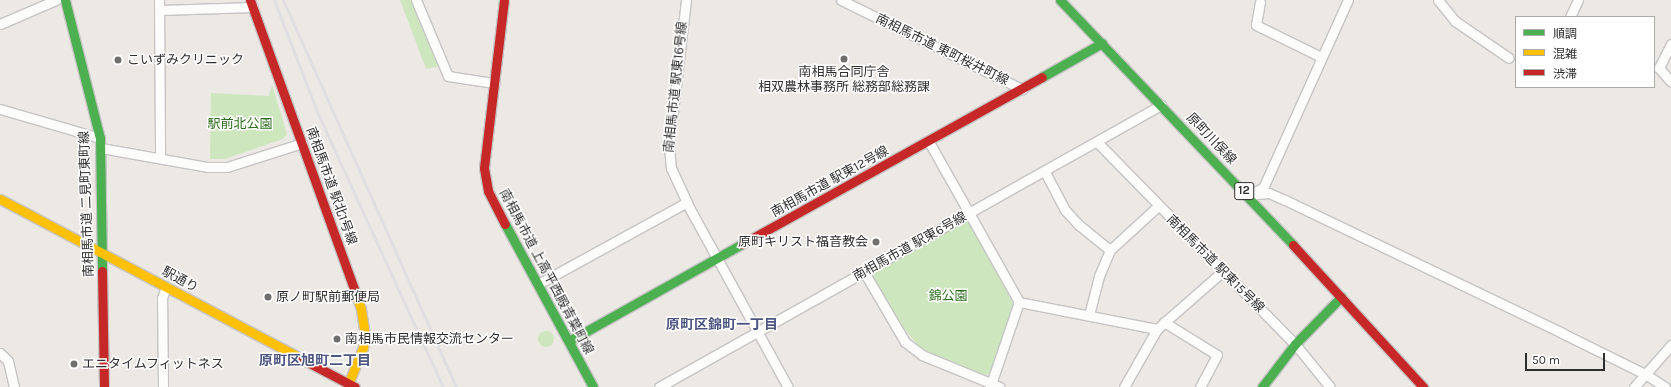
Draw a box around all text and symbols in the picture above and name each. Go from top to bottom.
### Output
street label: 南相馬市道 東町桜井町線 [873,11,1011,89]
legend [1515,16,1655,88]
street label: 南相馬市道 駅東16号線 [661,21,691,153]
text: 順調 [1553,27,1577,41]
text: 混雑 [1553,47,1577,61]
place label: こいずみクリニック [127,52,244,68]
marker: こいずみクリニック [112,54,124,66]
marker: 南相馬合同庁舎 相双農林事務所 総務部総務課 [839,54,849,64]
place label: 南相馬合同庁舎 相双農林事務所 総務部総務課 [758,65,930,96]
text: 渋滞 [1553,67,1577,81]
street label: 原町川俣線 [1183,110,1239,168]
park label: 駅前北公園 [208,116,272,132]
street label: 南相馬市道 駅北1号線 [302,125,360,247]
street label: 南相馬市道 二見町東町線 [77,131,97,277]
street label: 南相馬市道 駅東12号線 [769,143,891,221]
road number: 12 [1234,181,1254,201]
street label: 南相馬市道 上高平西殿青葉町線 [496,187,596,357]
street label: 南相馬市道 駅東6号線 [850,209,970,285]
street label: 南相馬市道 駅東15号線 [1163,212,1267,316]
place label: 原町キリスト福音教会 [738,234,868,250]
marker: 原町キリスト福音教会 [871,237,881,247]
street label: 駅通り [159,264,201,296]
park label: 錦公園 [929,288,967,304]
place label: 原ノ町駅前郵便局 [276,289,380,305]
marker: 原ノ町駅前郵便局 [263,292,273,302]
district label: 原町区錦町一丁目 [666,317,778,333]
place label: 南相馬市民情報交流センター [345,331,514,347]
marker: 南相馬市民情報交流センター [332,334,342,344]
scale bar [1527,345,1607,371]
district label: 原町区旭町二丁目 [259,353,371,369]
text: 50 m [1532,353,1560,367]
place label: エニタイムフィットネス [82,356,225,372]
marker: エニタイムフィットネス [69,359,79,369]

